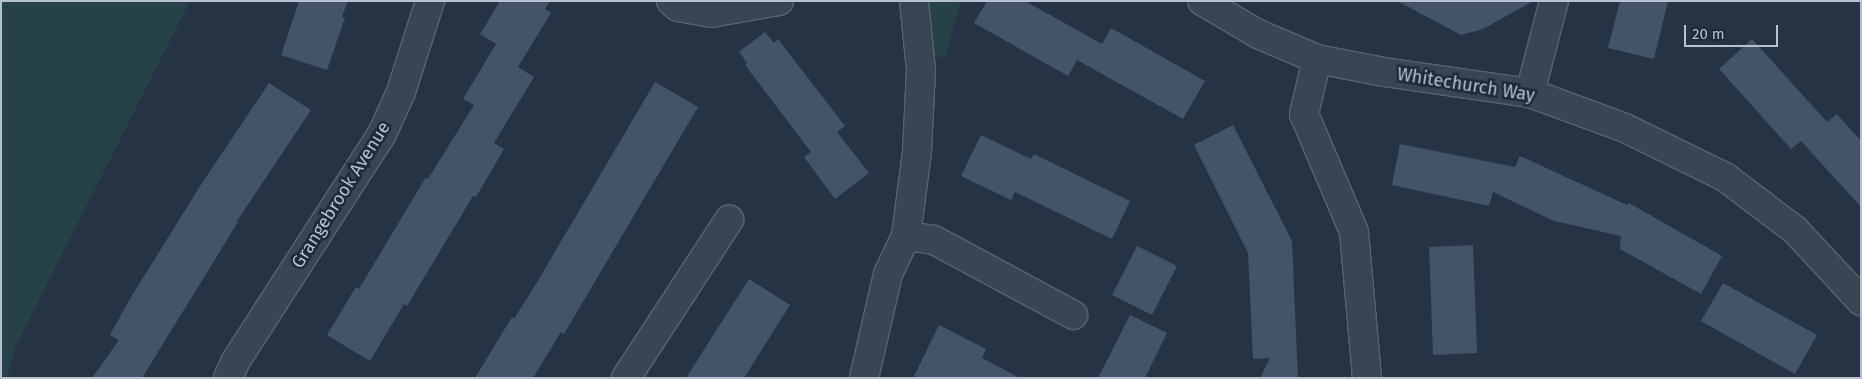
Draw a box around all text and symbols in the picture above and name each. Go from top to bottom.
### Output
scale bar [1687,15,1781,47]
text: 20 m [1692,25,1725,43]
street label: Whitechurch Way [1396,63,1536,107]
street label: Grangebrook Avenue [287,118,395,272]

